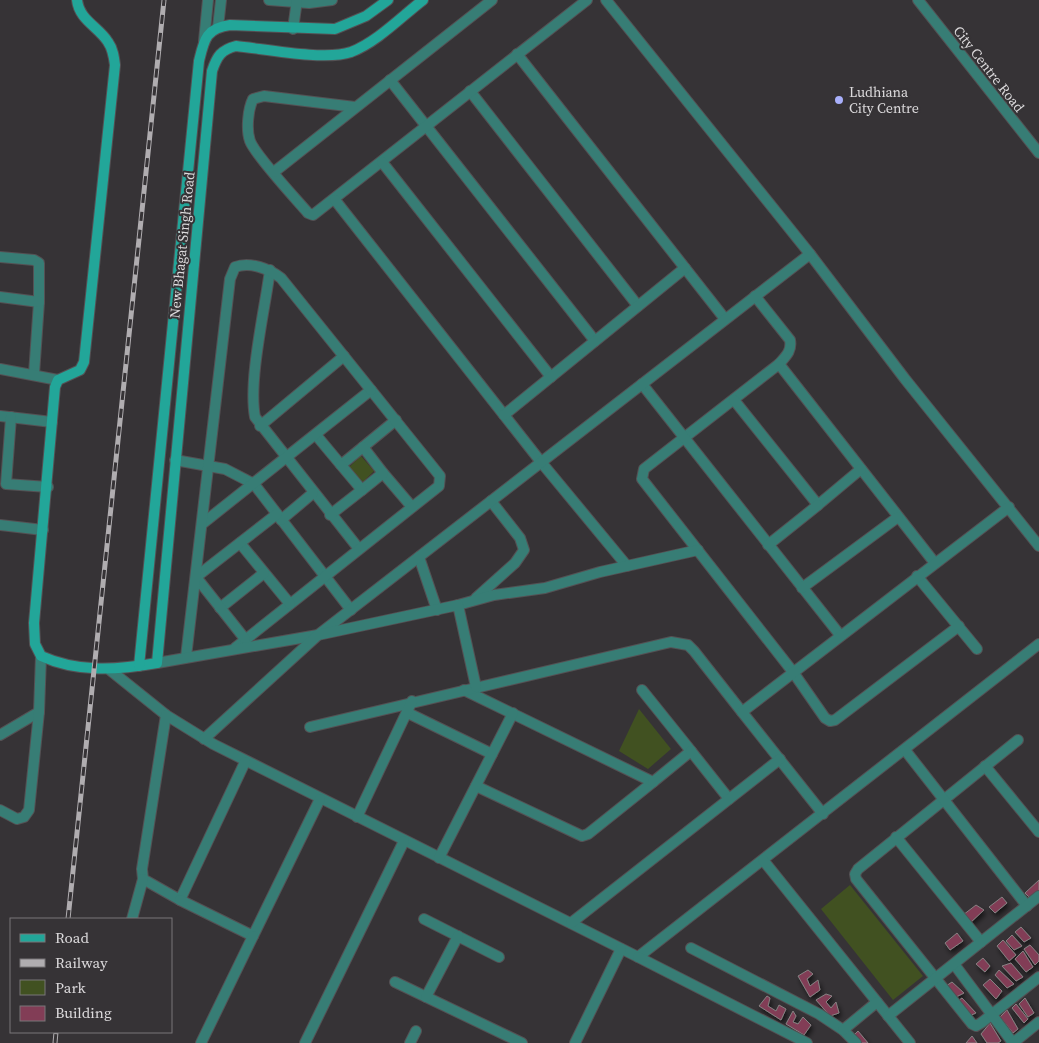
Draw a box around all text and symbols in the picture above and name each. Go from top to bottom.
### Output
street label: City Centre Road [949,22,1029,117]
place label: Ludhiana City Centre [849,82,919,118]
marker: Ludhiana City Centre [833,94,845,106]
street label: New Bhagat Singh Road [164,171,200,319]
legend [10,918,172,1033]
text: Road [55,927,89,948]
text: Railway [55,952,108,973]
text: Park [55,977,87,998]
text: Building [55,1002,112,1023]

